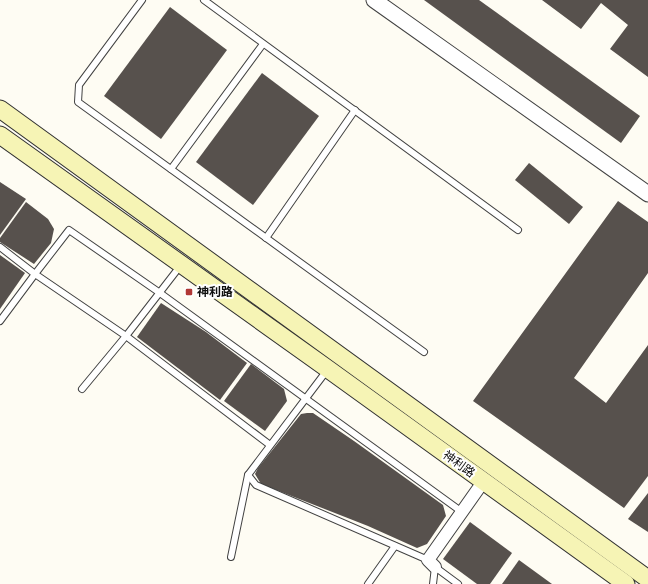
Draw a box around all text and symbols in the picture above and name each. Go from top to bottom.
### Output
place label: 神利路 [197,285,233,299]
marker: 神利路 [184,287,194,297]
street label: 神利路 [440,448,478,480]

